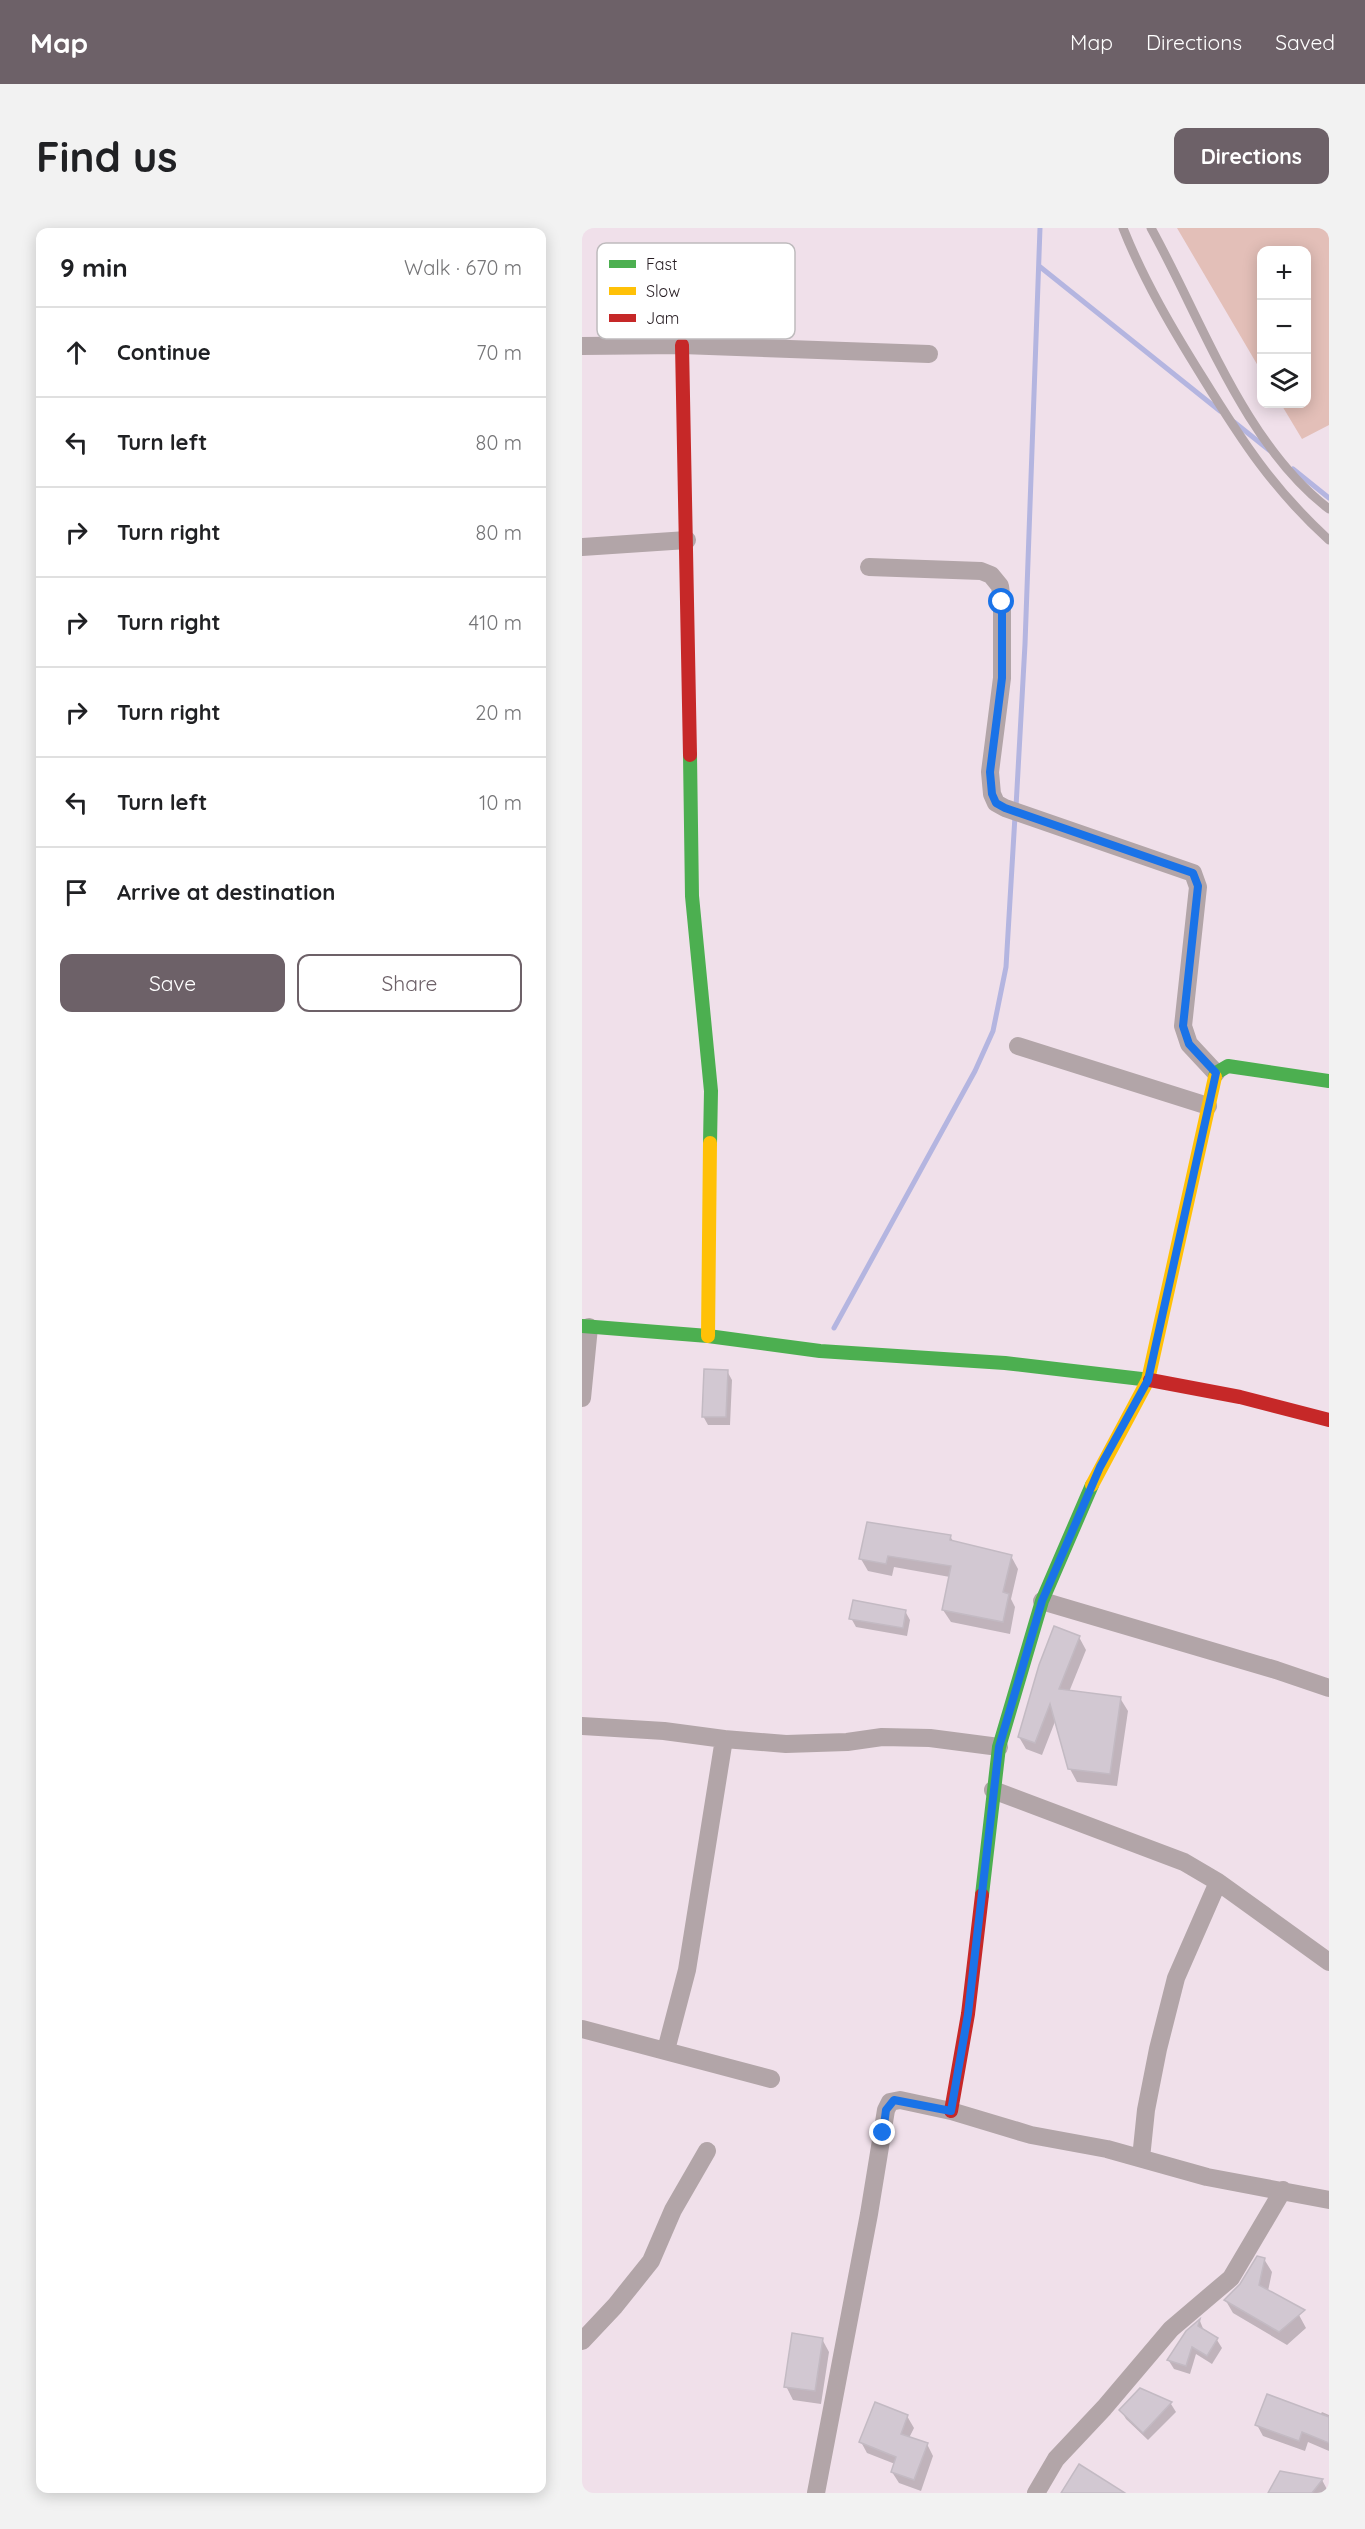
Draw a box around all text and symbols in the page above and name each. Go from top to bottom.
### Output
text: Map [30,25,88,60]
text: Map [1070,29,1113,55]
text: Directions [1146,29,1242,55]
text: Saved [1275,29,1335,55]
button: Directions [1174,128,1329,184]
text: Find us [36,130,178,183]
legend [597,243,795,339]
map controls [1257,246,1311,408]
button: + [1257,246,1311,300]
text: 9 min [60,251,128,284]
text: Fast [646,254,677,274]
text: Walk · 670 m [404,255,522,280]
text: Slow [646,281,680,301]
button: − [1257,300,1311,354]
text: Jam [646,308,679,328]
icon: ahead [60,336,93,369]
text: Continue [117,338,211,366]
text: 70 m [476,340,522,365]
button: layers [1257,354,1311,408]
icon: left [60,426,93,459]
text: Turn left [117,428,207,456]
text: 80 m [476,430,522,455]
icon: right [60,516,93,549]
text: Turn right [117,518,221,546]
text: 80 m [476,520,522,545]
route start [988,588,1014,614]
icon: right [60,606,93,639]
text: Turn right [117,608,221,636]
text: 410 m [469,610,522,635]
icon: right [60,696,93,729]
text: Turn right [117,698,221,726]
text: 20 m [475,700,522,725]
icon: left [60,786,93,819]
text: Turn left [117,788,207,816]
text: 10 m [479,790,522,815]
icon: arrive [60,876,93,909]
text: Arrive at destination [117,878,335,906]
button: Save [60,954,285,1012]
button: Share [297,954,522,1012]
route end [869,2119,895,2145]

